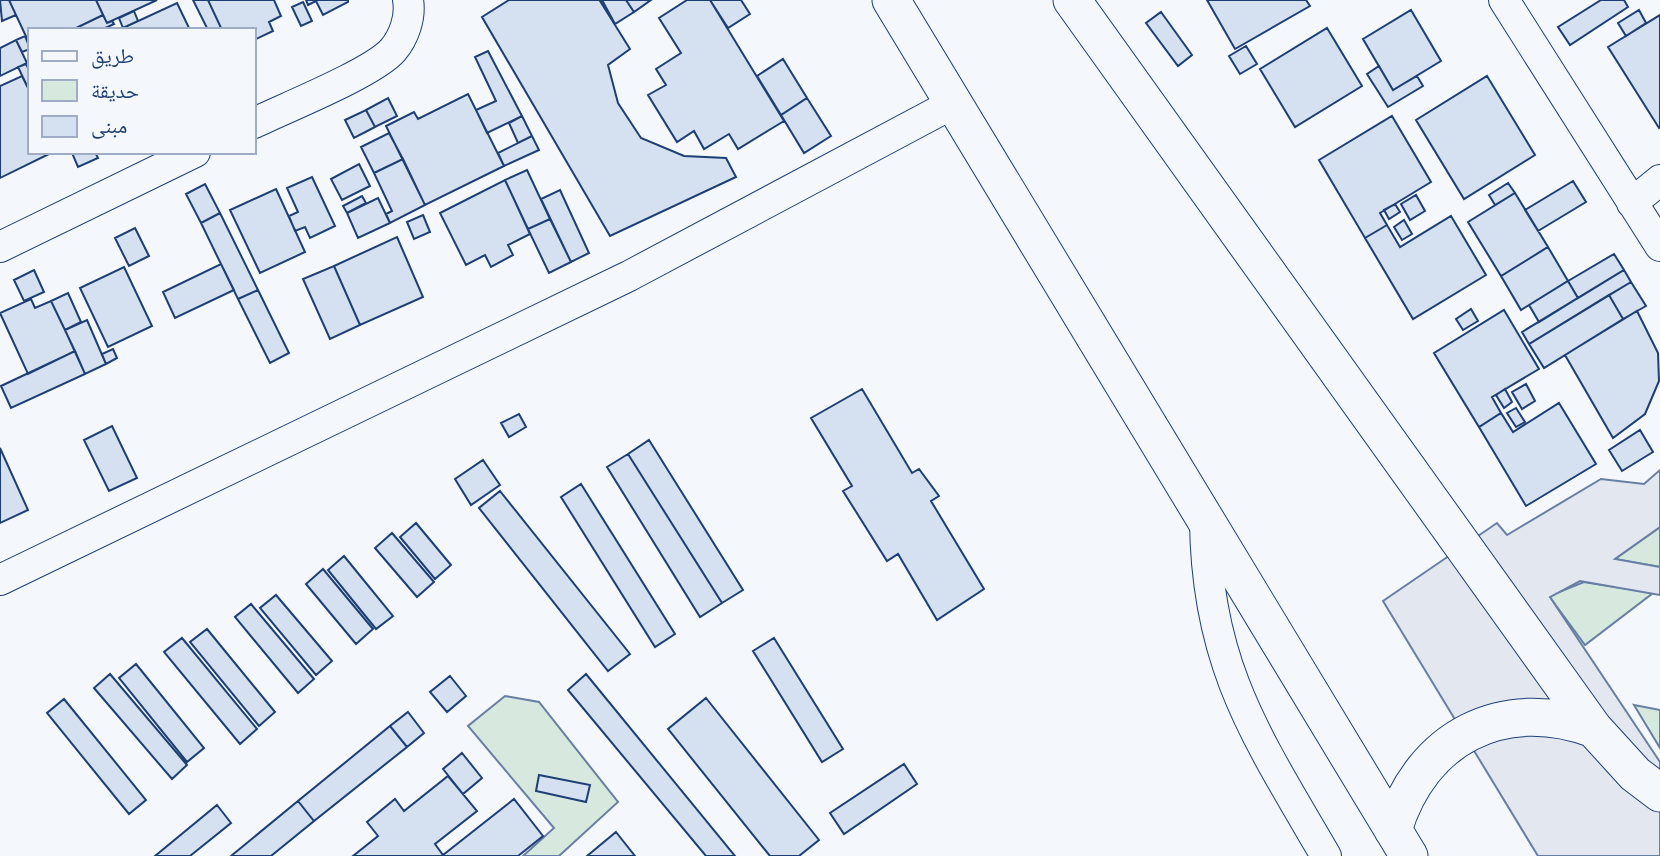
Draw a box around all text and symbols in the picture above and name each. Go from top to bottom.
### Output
legend [28,28,256,154]
text: طريق [91,44,134,69]
text: حديقة [91,79,139,103]
text: مبنى [91,114,127,139]

